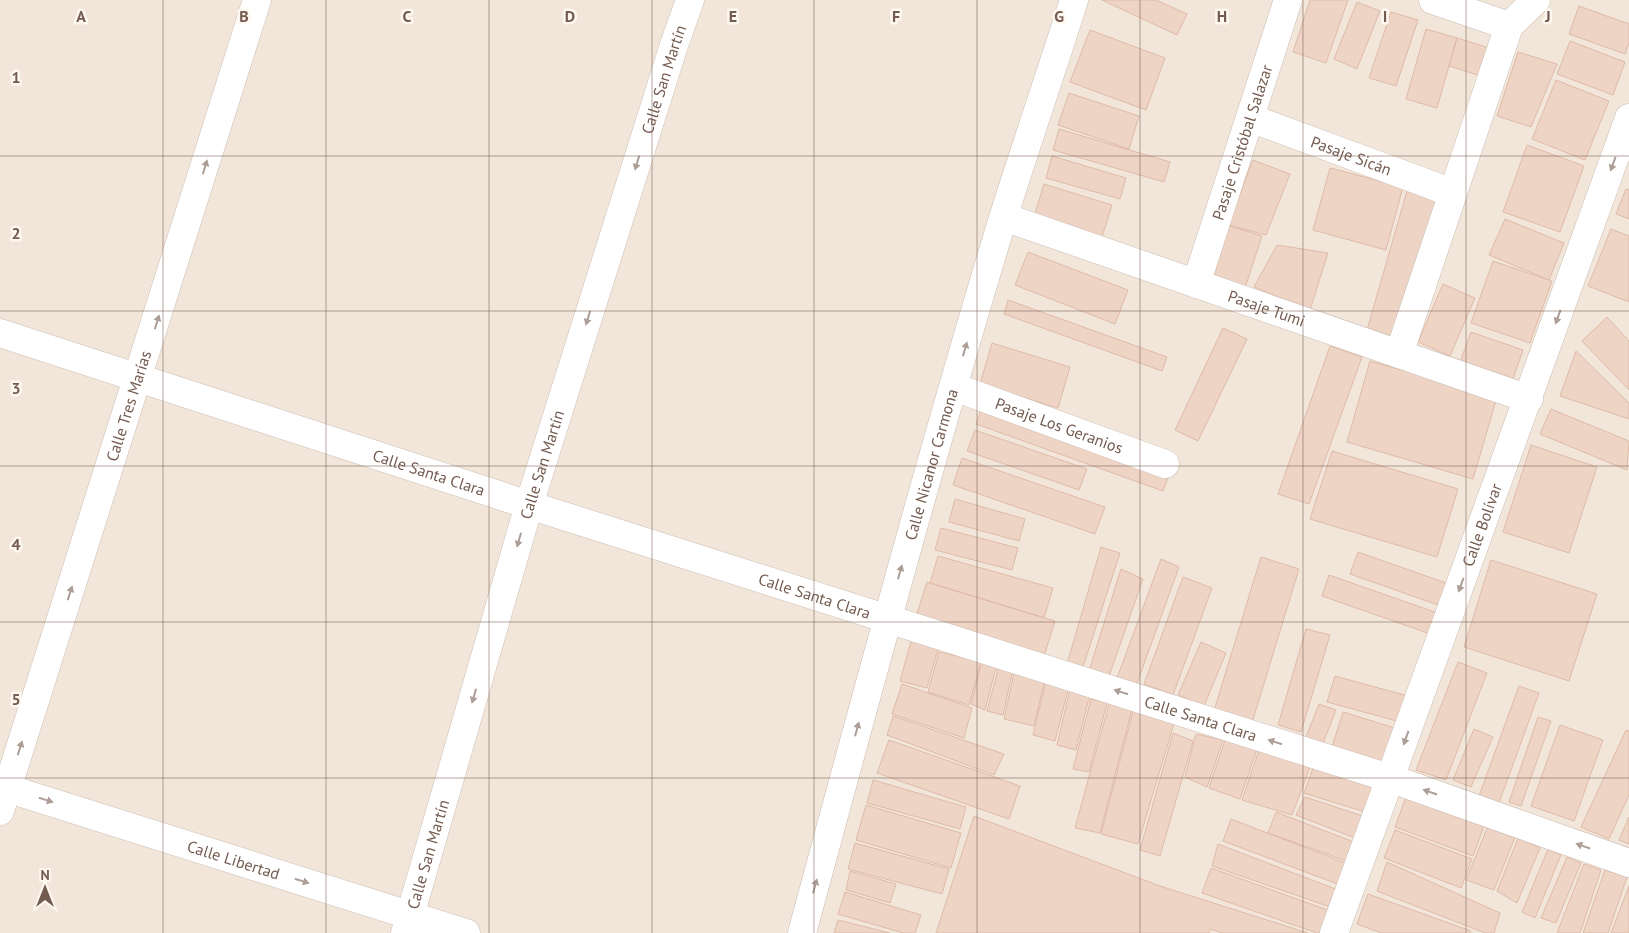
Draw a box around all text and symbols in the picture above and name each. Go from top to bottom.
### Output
text: A [76,6,86,26]
text: B [239,6,249,26]
text: C [403,6,412,26]
text: D [565,6,575,26]
text: E [729,6,737,26]
text: F [892,6,900,26]
text: G [1054,6,1064,26]
text: H [1217,6,1227,26]
text: I [1383,6,1387,26]
text: J [1544,6,1551,26]
street label: Calle San Martín [637,22,690,136]
street label: Pasaje Cristóbal Salazar [1207,62,1277,222]
text: 1 [11,67,21,87]
street label: Pasaje Sicán [1308,131,1394,179]
one-way arrow [632,155,640,170]
one-way arrow [1609,157,1616,172]
one-way arrow [202,159,209,174]
text: 2 [11,223,21,243]
street label: Pasaje Tumi [1225,285,1308,331]
one-way arrow [584,310,592,325]
one-way arrow [1554,310,1561,325]
one-way arrow [153,314,161,329]
one-way arrow [962,341,970,356]
street label: Calle Tres Marías [101,348,155,464]
text: 3 [11,378,21,398]
street label: Calle Nicanor Carmona [900,386,962,542]
street label: Pasaje Los Geranios [993,393,1126,458]
street label: Calle San Martín [515,408,568,521]
street label: Calle Santa Clara [370,445,487,500]
street label: Calle Bolívar [1458,480,1506,569]
one-way arrow [515,532,523,547]
text: 4 [11,534,21,554]
one-way arrow [897,565,905,580]
street label: Calle Santa Clara [756,569,873,623]
one-way arrow [1457,578,1464,593]
one-way arrow [66,585,74,600]
one-way arrow [469,688,477,703]
one-way arrow [1113,688,1128,695]
text: 5 [11,689,21,709]
street label: Calle Santa Clara [1142,691,1259,745]
one-way arrow [853,721,861,736]
one-way arrow [1402,731,1409,746]
one-way arrow [1268,737,1283,745]
one-way arrow [16,740,24,755]
one-way arrow [1422,788,1437,796]
one-way arrow [39,797,54,805]
street label: Calle San Martín [402,797,453,911]
street label: Calle Libertad [185,836,282,884]
one-way arrow [1575,842,1590,850]
north arrow [20,863,70,913]
text: N [40,866,50,884]
one-way arrow [294,878,309,885]
one-way arrow [811,878,819,893]

